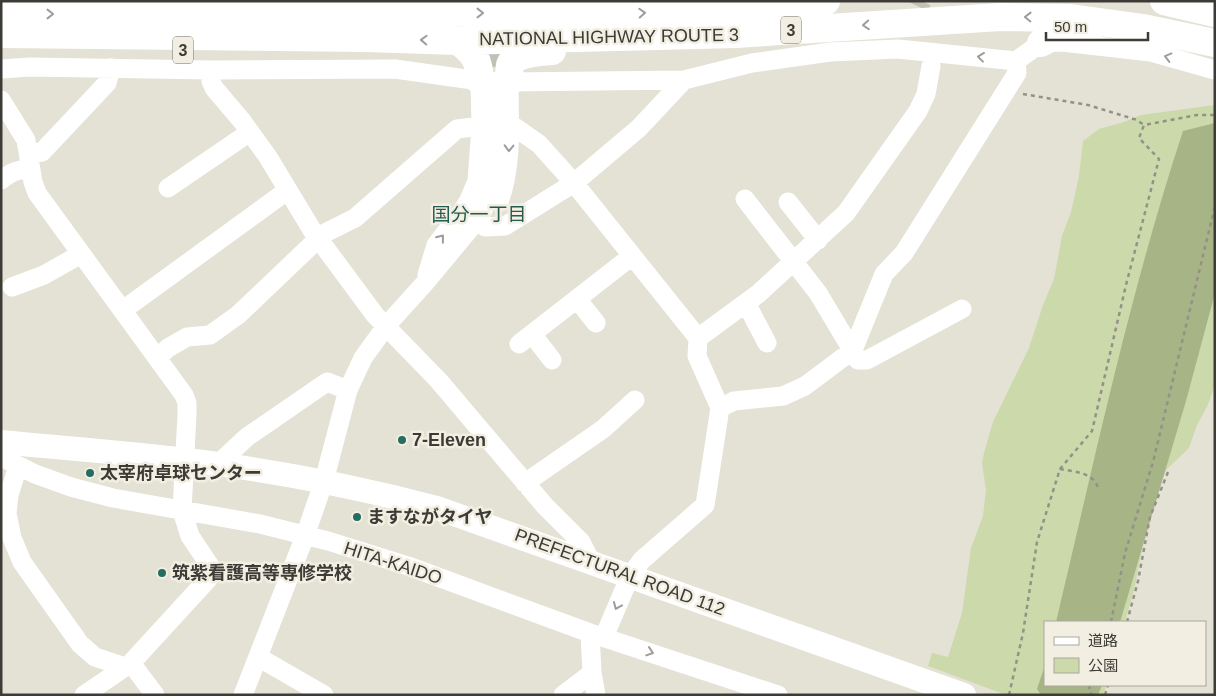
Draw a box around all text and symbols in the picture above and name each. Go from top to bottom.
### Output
one-way arrow [638,7,646,18]
one-way arrow [476,8,484,18]
one-way arrow [46,9,54,19]
scale bar [1046,10,1148,42]
one-way arrow [1024,12,1032,23]
road number: 3 [781,16,801,44]
text: 50 m [1054,18,1087,35]
one-way arrow [862,19,870,30]
street label: NATIONAL HIGHWAY ROUTE 3 [479,25,739,49]
one-way arrow [420,34,428,45]
road number: 3 [173,36,193,64]
one-way arrow [976,52,984,63]
one-way arrow [1163,52,1172,63]
one-way arrow [503,145,514,153]
district label: 国分一丁目 [431,204,527,225]
one-way arrow [436,235,444,244]
place label: 7-Eleven [412,430,486,450]
marker: 7-Eleven [396,434,408,446]
place label: 太宰府卓球センター [100,463,262,483]
marker: 太宰府卓球センター [84,467,96,479]
place label: ますながタイヤ [367,507,492,527]
marker: ますながタイヤ [351,511,363,523]
street label: PREFECTURAL ROAD 112 [512,525,728,619]
street label: HITA-KAIDO [342,538,444,588]
place label: 筑紫看護高等専修学校 [172,563,352,583]
marker: 筑紫看護高等専修学校 [156,567,168,579]
one-way arrow [613,602,623,610]
legend [1044,621,1206,686]
text: 道路 [1088,632,1118,649]
one-way arrow [646,647,654,657]
text: 公園 [1088,657,1118,674]

